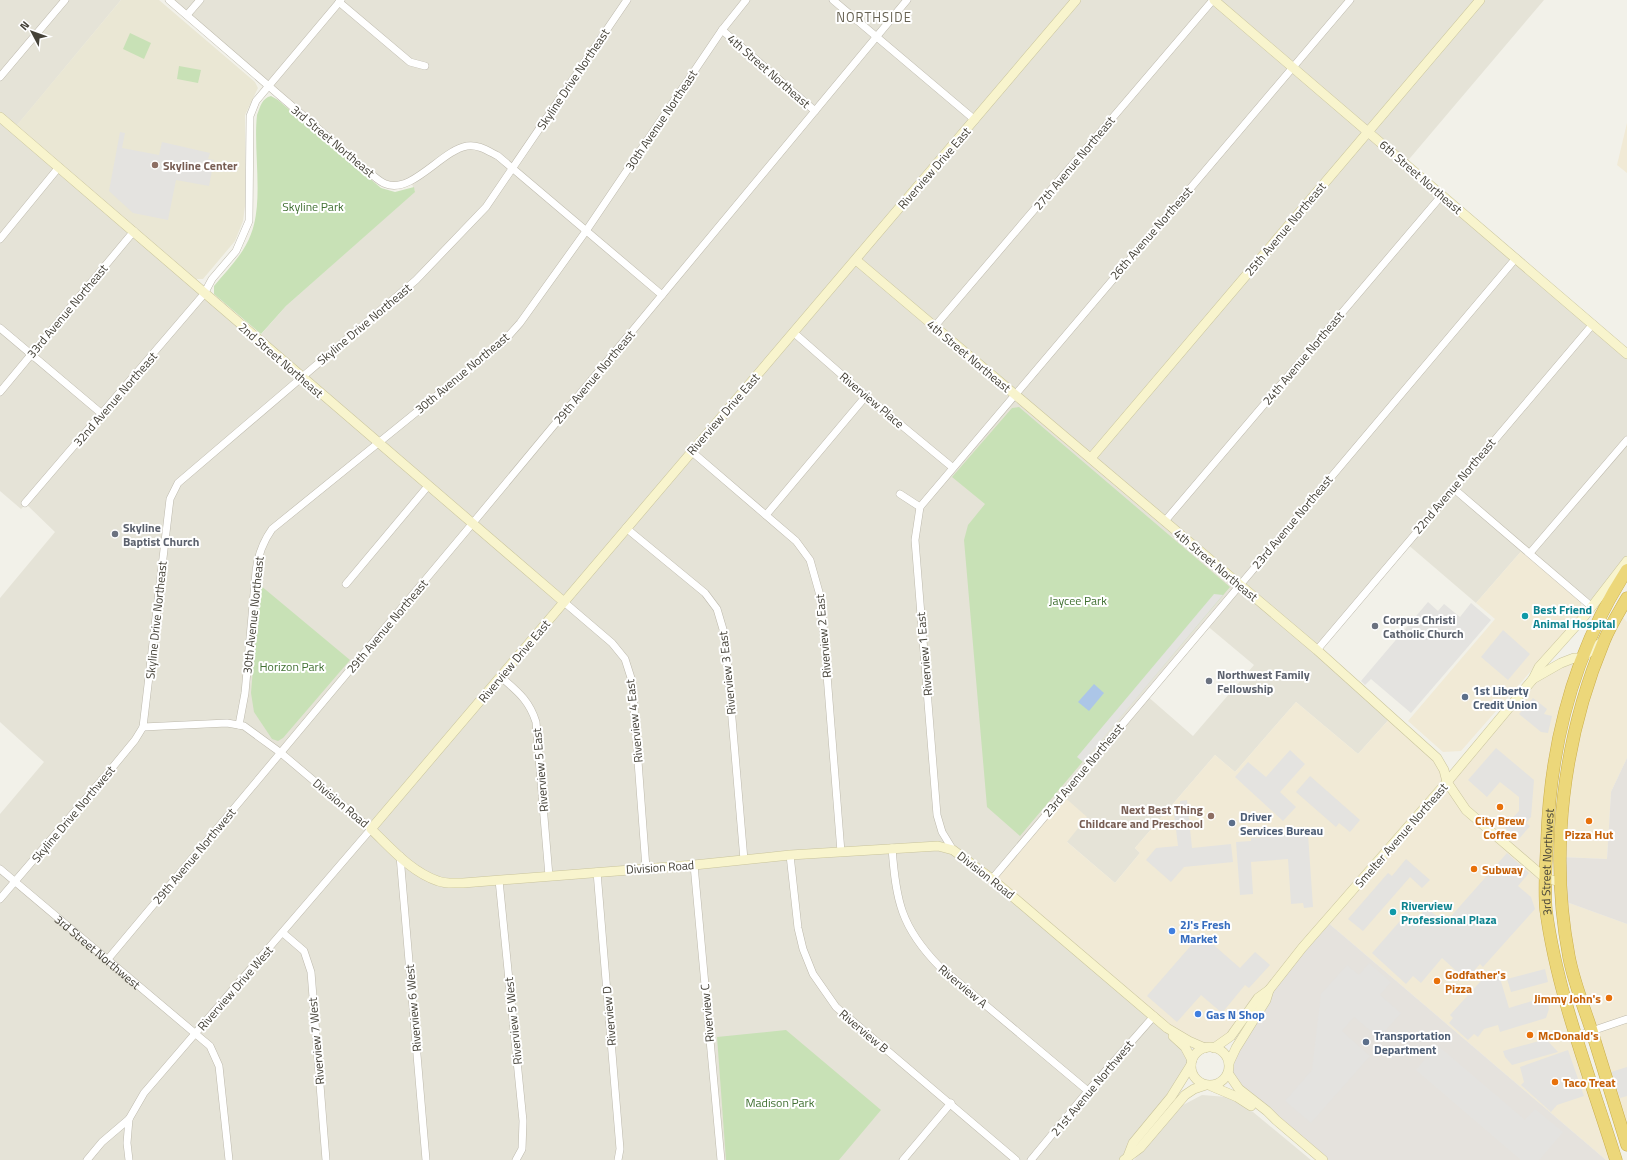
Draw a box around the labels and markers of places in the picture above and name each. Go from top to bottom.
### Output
place label: Skyline Center [163,156,238,175]
marker: Skyline Center [150,160,160,170]
place label: Skyline Baptist Church [123,518,199,551]
marker: Skyline Baptist Church [110,529,120,539]
place label: Best Friend Animal Hospital [1533,600,1616,633]
place label: Corpus Christi Catholic Church [1383,610,1464,643]
marker: Best Friend Animal Hospital [1520,611,1530,621]
marker: Corpus Christi Catholic Church [1370,621,1380,631]
place label: Northwest Family Fellowship [1217,665,1310,698]
marker: Northwest Family Fellowship [1204,676,1214,686]
place label: 1st Liberty Credit Union [1473,681,1537,714]
marker: 1st Liberty Credit Union [1460,692,1470,702]
place label: Next Best Thing Childcare and Preschool [1079,800,1204,833]
marker: City Brew Coffee [1495,802,1505,812]
place label: Driver Services Bureau [1240,807,1323,840]
marker: Next Best Thing Childcare and Preschool [1206,811,1216,821]
place label: City Brew Coffee [1475,811,1525,844]
marker: Pizza Hut [1584,816,1594,826]
marker: Driver Services Bureau [1227,818,1237,828]
place label: Pizza Hut [1565,825,1614,844]
place label: Subway [1482,860,1523,879]
marker: Subway [1469,864,1479,874]
place label: Riverview Professional Plaza [1401,896,1497,929]
marker: Riverview Professional Plaza [1388,907,1398,917]
place label: 2J's Fresh Market [1180,915,1231,948]
marker: 2J's Fresh Market [1167,926,1177,936]
place label: Godfather's Pizza [1445,965,1506,998]
marker: Godfather's Pizza [1432,976,1442,986]
place label: Jimmy John's [1534,989,1601,1008]
marker: Jimmy John's [1604,993,1614,1003]
place label: Gas N Shop [1206,1005,1265,1024]
marker: Gas N Shop [1193,1009,1203,1019]
place label: Transportation Department [1374,1026,1451,1059]
place label: McDonald's [1538,1026,1599,1045]
marker: McDonald's [1525,1030,1535,1040]
marker: Transportation Department [1361,1037,1371,1047]
place label: Taco Treat [1563,1073,1616,1092]
marker: Taco Treat [1550,1077,1560,1087]

